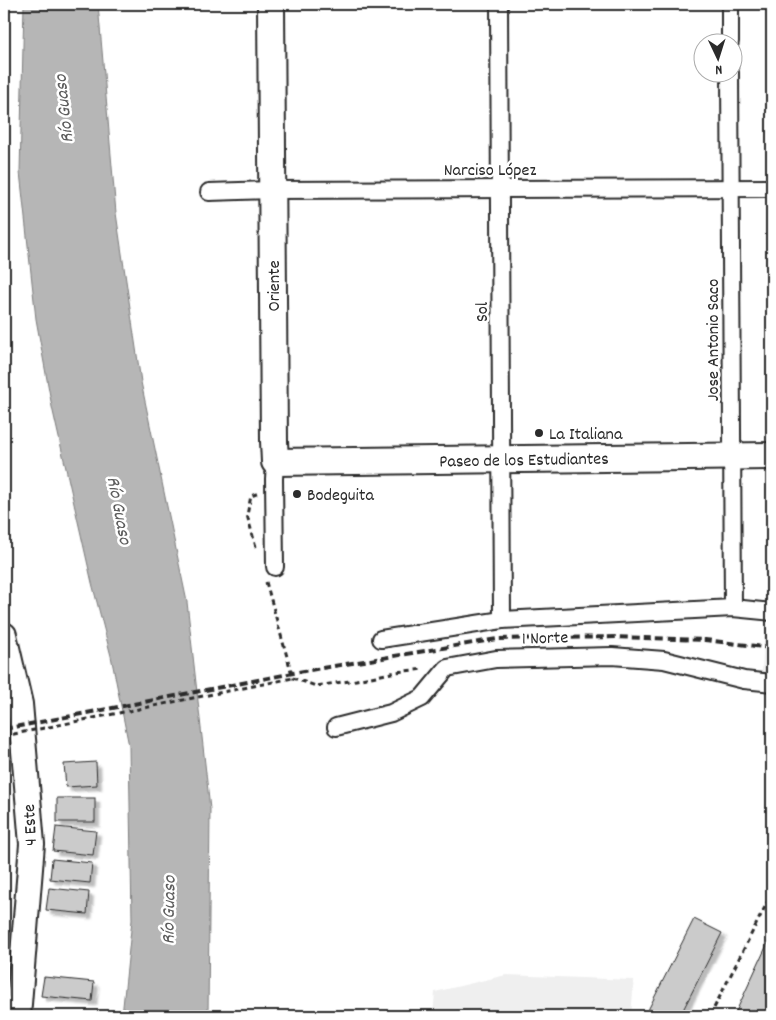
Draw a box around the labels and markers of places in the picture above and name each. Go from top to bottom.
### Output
place label: La Italiana [549,423,623,448]
marker: La Italiana [533,427,545,439]
place label: Bodeguita [307,484,374,509]
marker: Bodeguita [291,488,303,500]

